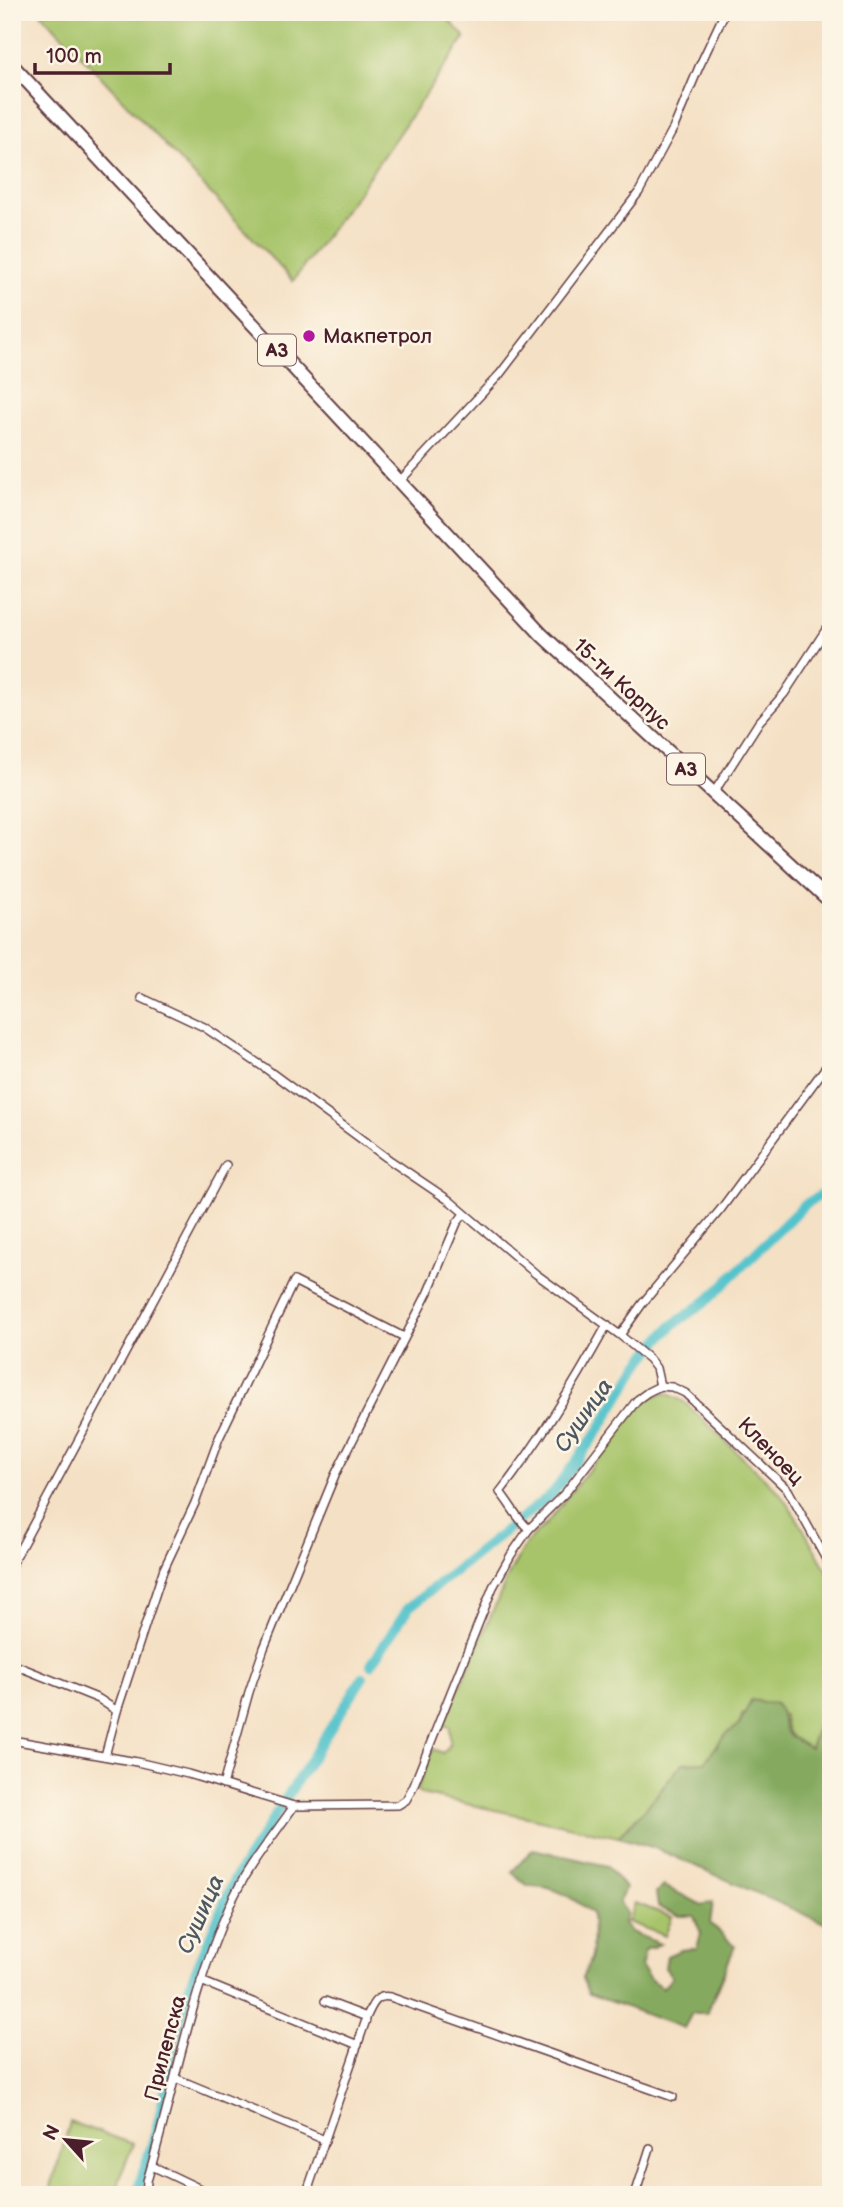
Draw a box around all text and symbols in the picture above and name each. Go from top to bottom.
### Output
scale bar [35,32,170,76]
text: 100 m [46,44,102,69]
place label: Макпетрол [323,324,432,349]
marker: Макпетрол [301,328,317,344]
road number: A3 [258,334,296,366]
street label: 15-ти Корпус [568,633,675,736]
road number: A3 [667,754,705,784]
water label: Сушица [548,1373,619,1458]
street label: Кленоец [732,1412,809,1490]
water label: Сушица [171,1870,231,1958]
street label: Прилепска [139,1992,192,2104]
north arrow [32,2106,102,2176]
text: N [39,2121,66,2145]

